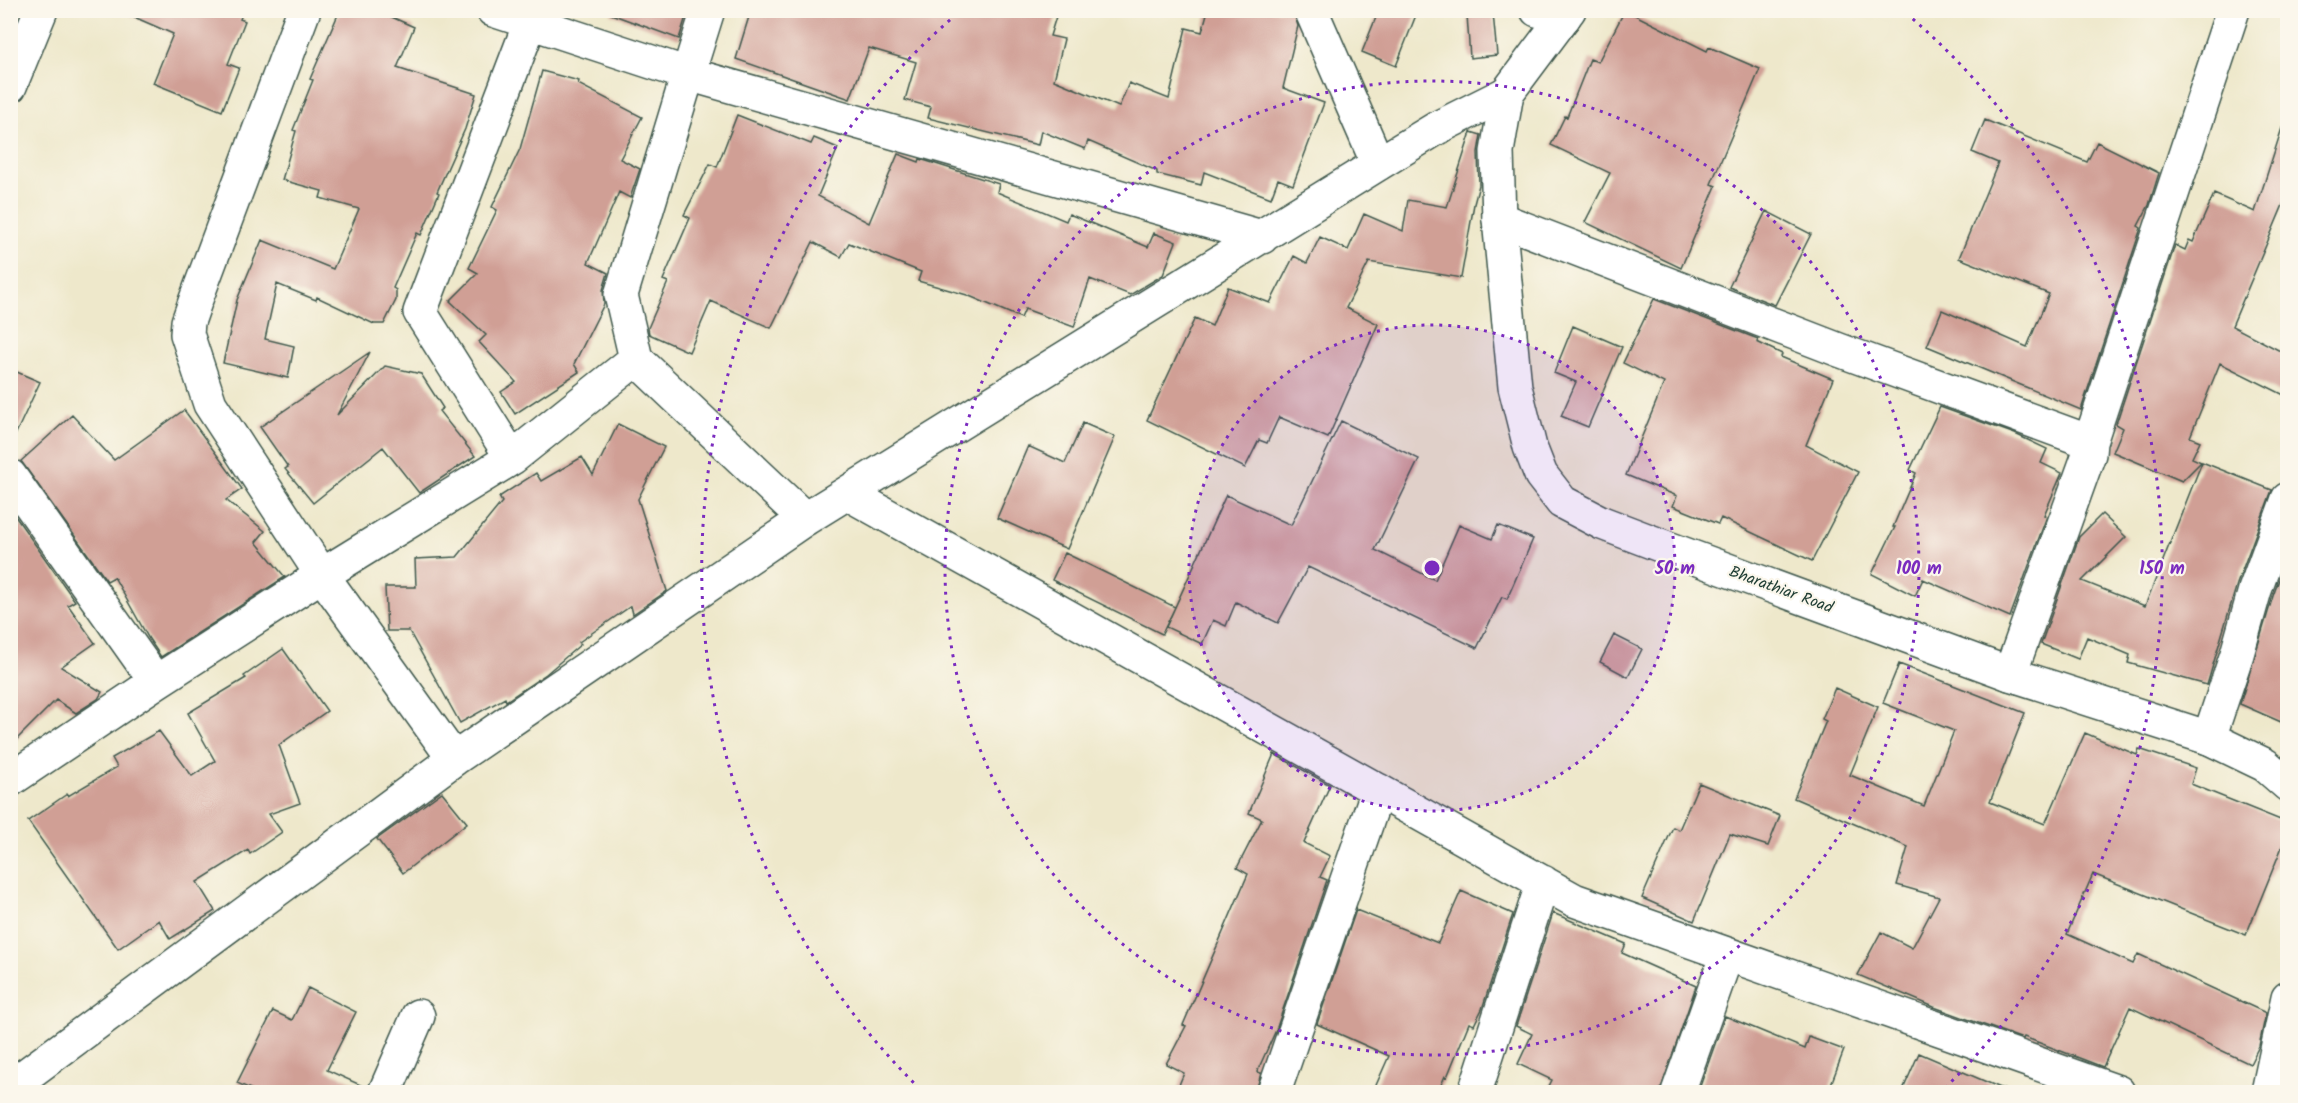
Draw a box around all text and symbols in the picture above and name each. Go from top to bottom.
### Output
text: 50 m [1654,555,1695,584]
text: 100 m [1896,555,1942,584]
text: 150 m [2139,555,2185,584]
centre of rings [1422,558,1442,578]
street label: Bharathiar Road [1726,560,1837,621]

